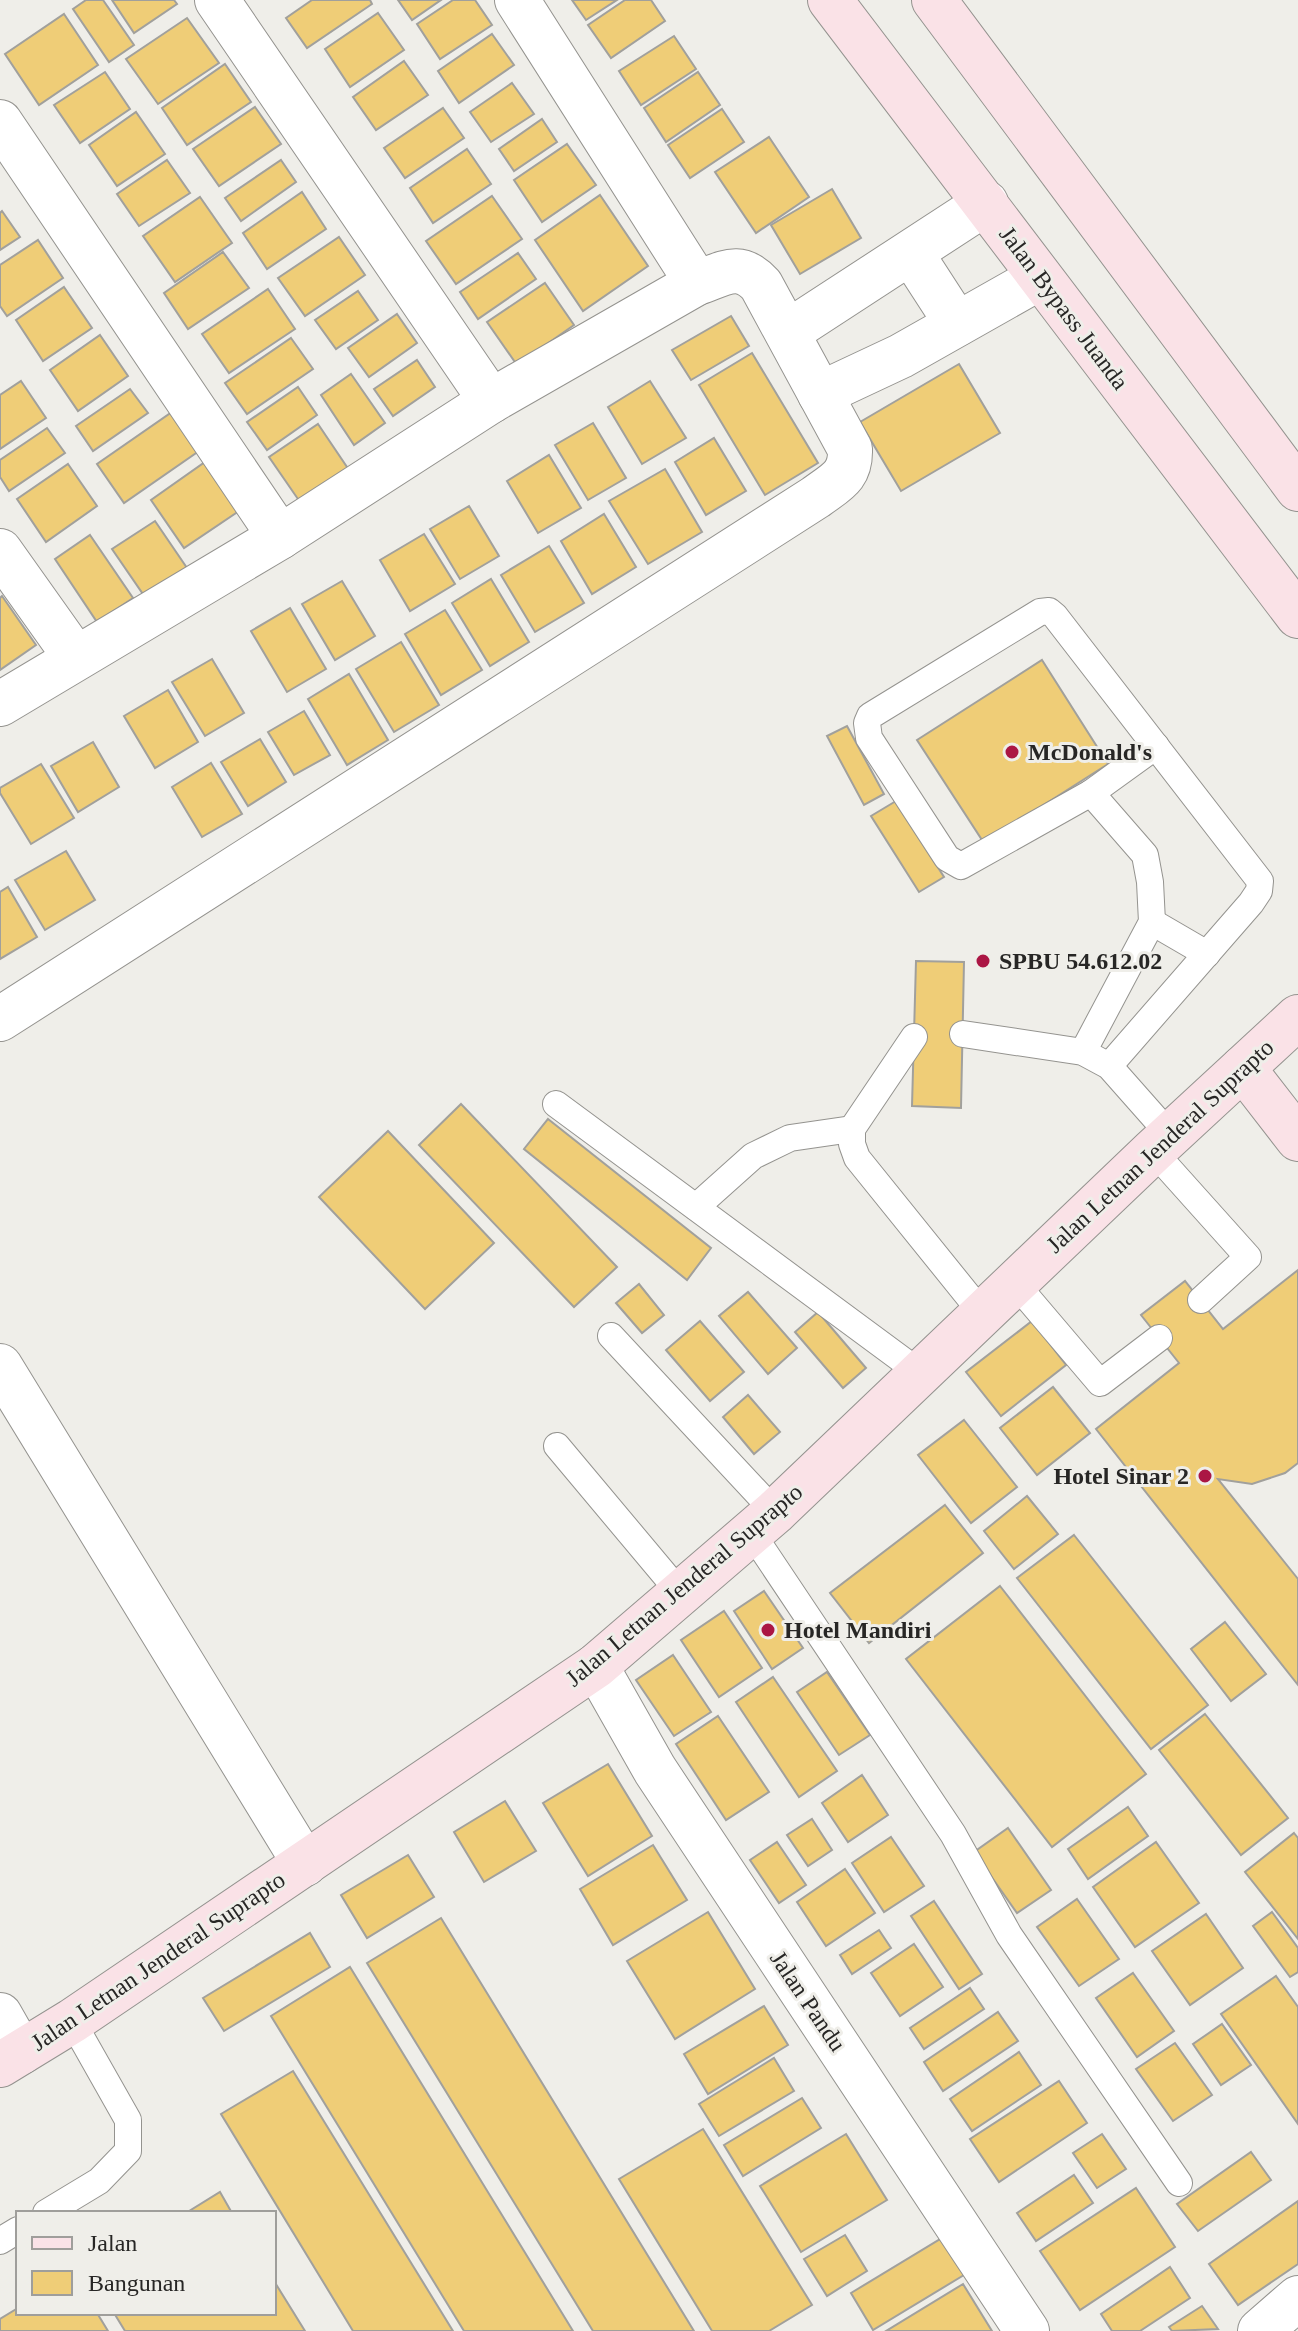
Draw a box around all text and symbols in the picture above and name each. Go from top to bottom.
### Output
street label: Jalan Bypass Juanda [994,221,1134,395]
place label: McDonald's [1028,739,1152,765]
marker: McDonald's [1003,743,1021,761]
place label: SPBU 54.612.02 [999,948,1162,974]
marker: SPBU 54.612.02 [974,952,992,970]
street label: Jalan Letnan Jenderal Suprapto [1041,1034,1279,1258]
place label: Hotel Sinar 2 [1053,1463,1189,1489]
marker: Hotel Sinar 2 [1196,1467,1214,1485]
street label: Jalan Letnan Jenderal Suprapto [561,1478,807,1692]
place label: Hotel Mandiri [784,1617,932,1643]
marker: Hotel Mandiri [759,1621,777,1639]
street label: Jalan Letnan Jenderal Suprapto [26,1866,290,2056]
street label: Jalan Pandu [765,1946,851,2056]
legend [16,2211,276,2315]
text: Jalan [88,2230,137,2256]
text: Bangunan [88,2270,185,2296]

